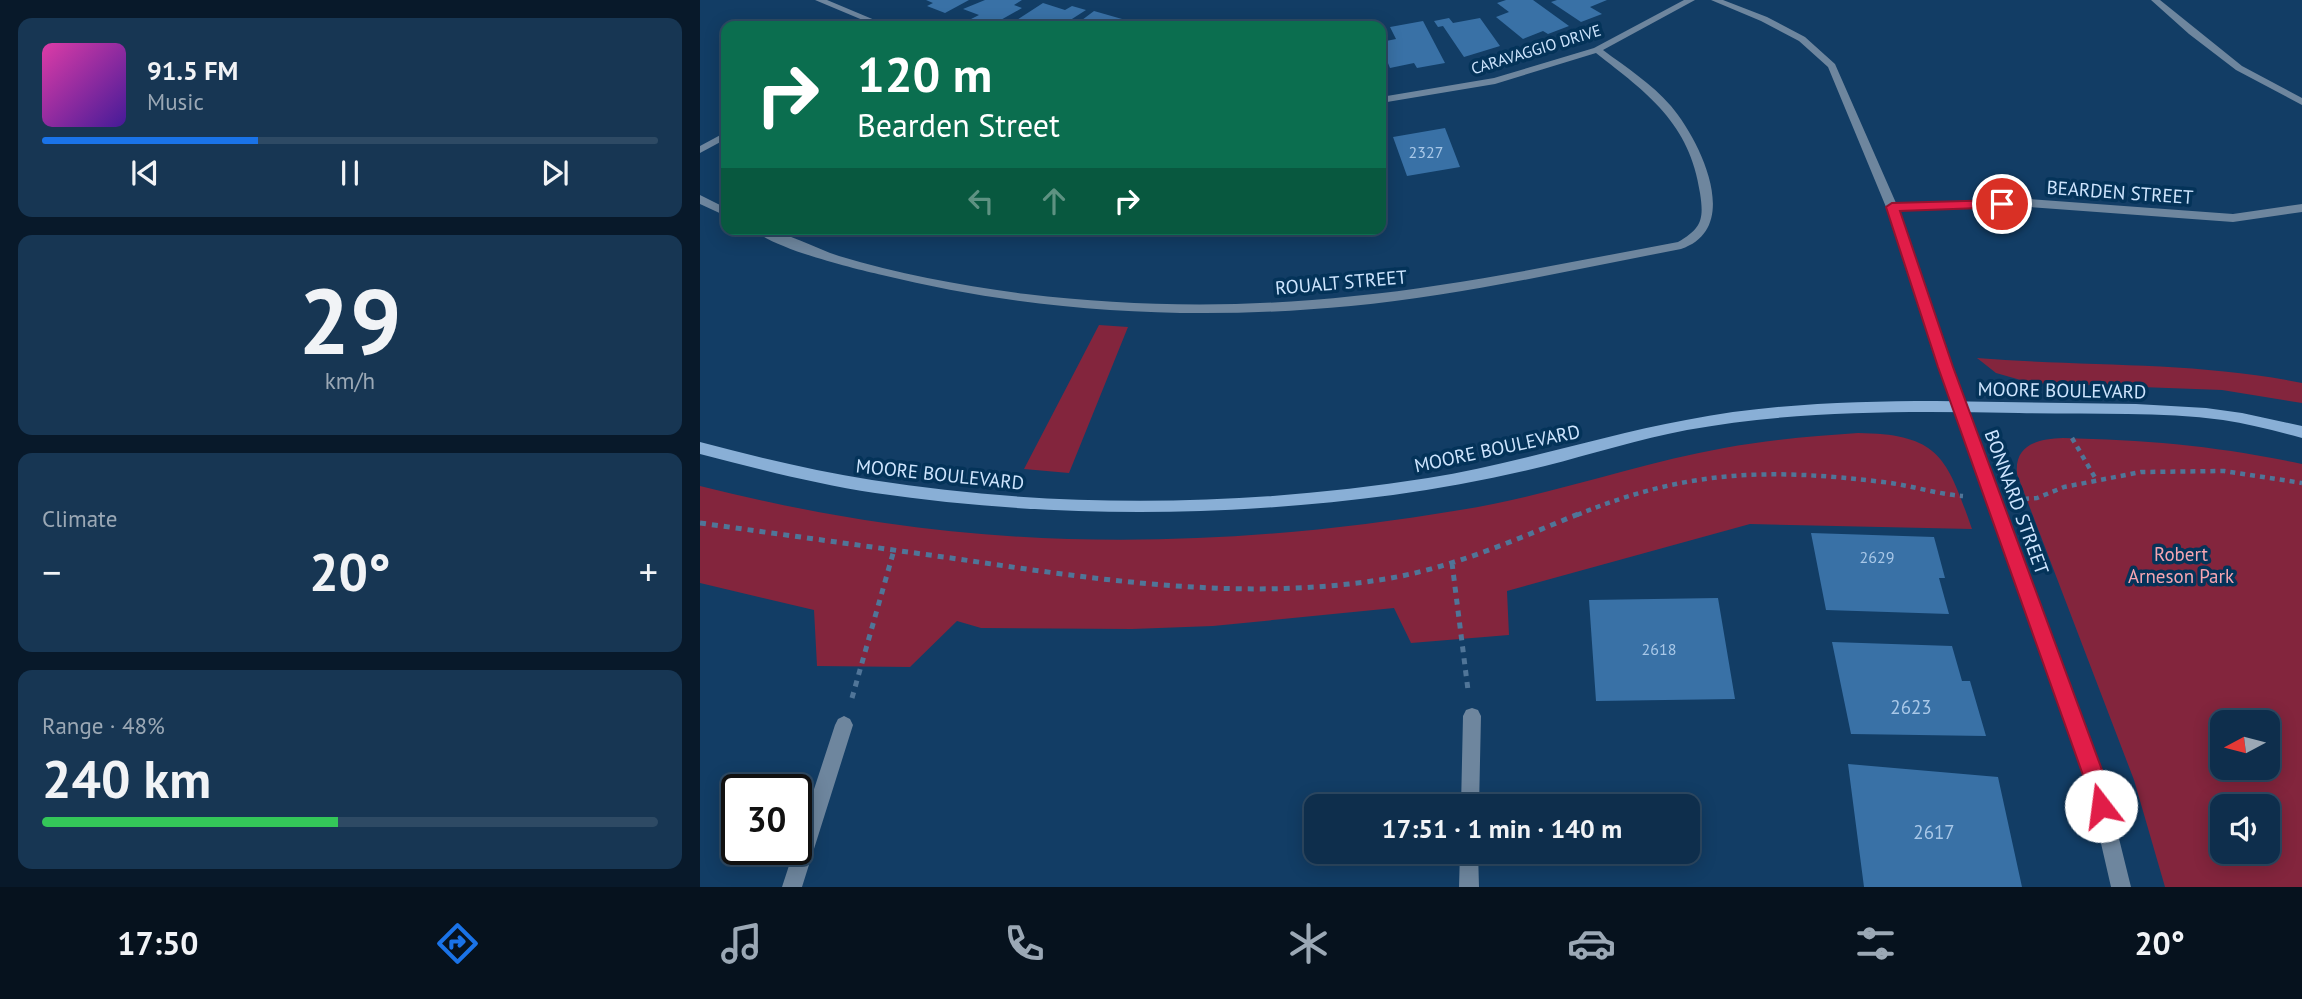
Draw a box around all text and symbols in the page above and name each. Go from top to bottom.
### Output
street label: CARAVAGGIO DRIVE [1469,20,1603,78]
text: 120 m [857,42,992,106]
icon: right [742,49,833,140]
text: 91.5 FM [147,54,238,87]
text: Music [147,87,204,116]
text: Bearden Street [857,104,1060,146]
house number: 2327 [1409,142,1443,162]
icon: previous [126,154,164,192]
icon: pause [331,154,369,192]
icon: next [536,154,574,192]
pin [1972,174,2032,234]
street label: BEARDEN STREET [2046,175,2195,209]
icon: left [962,182,1000,220]
icon: ahead [1035,182,1073,220]
icon: right [1108,182,1146,220]
icon: arrive [1983,185,2021,223]
text: 29 [298,261,402,379]
street label: ROUALT STREET [1274,264,1408,300]
text: km/h [325,366,375,395]
street label: MOORE BOULEVARD [1977,377,2147,403]
street label: MOORE BOULEVARD [1412,419,1582,477]
street label: BONNARD STREET [1980,426,2055,578]
street label: MOORE BOULEVARD [855,453,1025,495]
text: Climate [42,504,117,533]
text: 20° [309,538,391,605]
park label: Robert Arneson Park [2128,542,2234,588]
text: − [42,547,61,596]
text: + [639,547,658,596]
house number: 2629 [1860,547,1894,567]
house number: 2618 [1642,639,1676,659]
house number: 2623 [1890,695,1932,719]
north arrow [2210,710,2280,780]
map controls [2210,710,2280,864]
text: Range · 48% [42,711,165,740]
text: 240 km [42,745,211,812]
position arrow [2064,769,2138,843]
speed limit sign: 30 [721,774,812,865]
button: sound [2210,794,2280,864]
text: 17:51 · 1 min · 140 m [1382,812,1622,845]
house number: 2617 [1913,820,1955,844]
icon: directions [433,919,482,968]
icon: music [717,919,766,968]
icon: phone [1000,919,1049,968]
icon: climate [1284,919,1333,968]
icon: car [1567,919,1616,968]
icon: filters [1851,919,1900,968]
text: 17:50 [117,922,198,964]
text: 20° [2134,922,2185,964]

